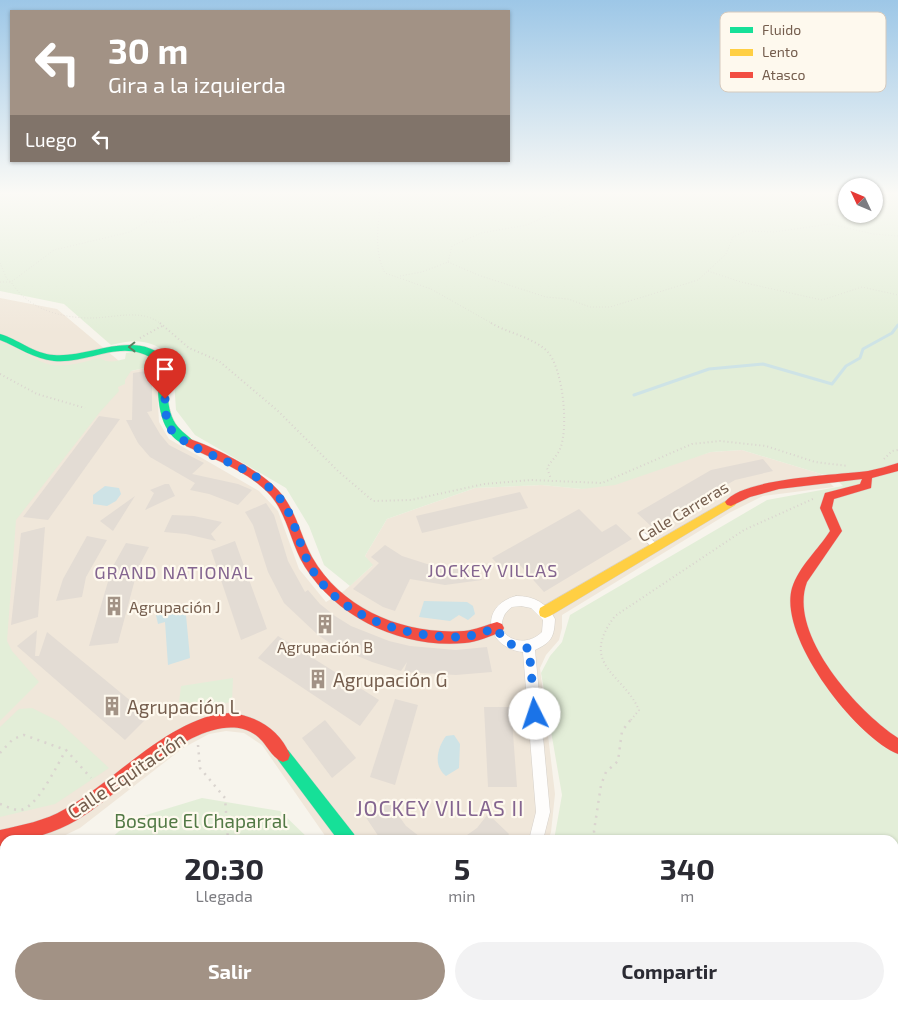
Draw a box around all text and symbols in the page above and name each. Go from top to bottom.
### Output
legend [720,12,886,92]
text: Fluido [762,21,801,38]
text: 30 m [108,29,188,71]
icon: left [25,30,90,95]
text: Lento [762,43,798,60]
text: Atasco [762,66,805,83]
text: Gira a la izquierda [108,71,286,97]
icon: left [87,125,115,153]
text: Luego [25,128,77,151]
north arrow [838,178,882,222]
map controls [838,178,883,223]
one-way arrow [127,342,135,352]
pin [144,348,186,399]
icon: arrive [151,355,179,383]
street label: Calle Carreras [634,477,732,545]
district label: JOCKEY VILLAS [428,559,558,581]
district label: GRAND NATIONAL [94,561,254,583]
building icon: Agrupación J [103,595,125,617]
place label: Agrupación J [129,597,220,616]
building icon: Agrupación B [314,613,336,635]
place label: Agrupación B [277,637,373,656]
building icon: Agrupación G [307,668,329,690]
place label: Agrupación G [333,668,447,691]
position arrow [508,687,560,739]
building icon: Agrupación L [101,695,123,717]
place label: Agrupación L [127,695,239,718]
street label: Calle Equitación [63,727,189,823]
district label: JOCKEY VILLAS II [355,795,525,820]
park label: Bosque El Chaparral [114,809,288,832]
text: 20:30 [184,850,264,886]
text: 5 [454,850,470,886]
text: 340 [660,850,715,886]
text: Llegada [196,886,253,905]
text: min [448,886,476,905]
text: m [680,886,694,905]
button: Salir [15,942,445,1000]
button: Compartir [455,942,884,1000]

